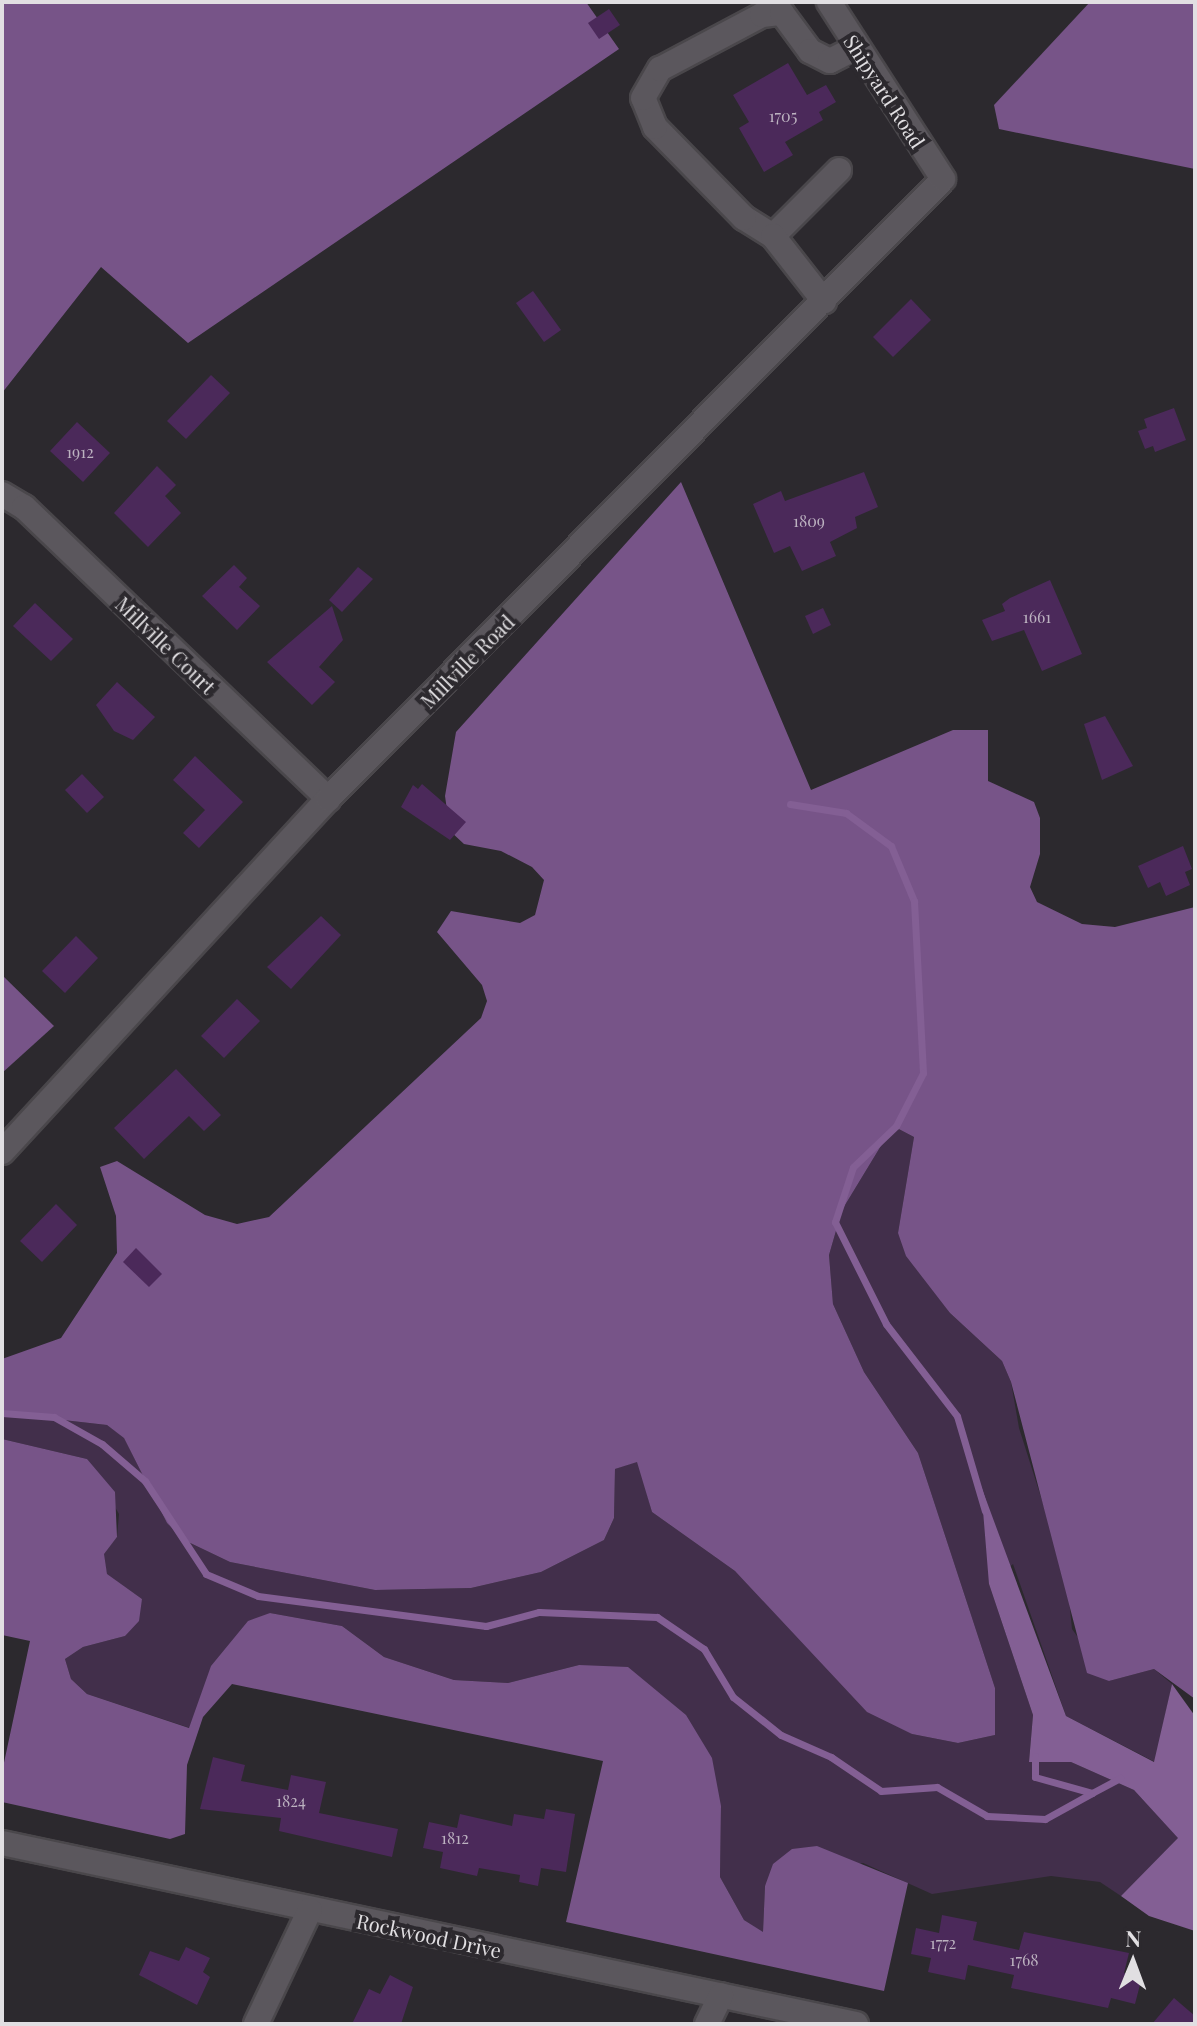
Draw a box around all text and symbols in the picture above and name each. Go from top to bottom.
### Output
street label: Shipyard Road [839,30,931,152]
house number: 1705 [769,106,797,126]
house number: 1912 [66,442,94,462]
house number: 1809 [793,511,825,531]
street label: Millville Court [111,592,221,698]
house number: 1661 [1023,607,1051,627]
street label: Millville Road [415,609,519,713]
house number: 1824 [276,1791,306,1811]
house number: 1812 [441,1828,469,1848]
street label: Rockwood Drive [354,1908,504,1962]
north arrow [1093,1922,1173,2002]
text: N [1125,1923,1142,1953]
house number: 1772 [930,1933,956,1953]
house number: 1768 [1009,1950,1039,1970]

